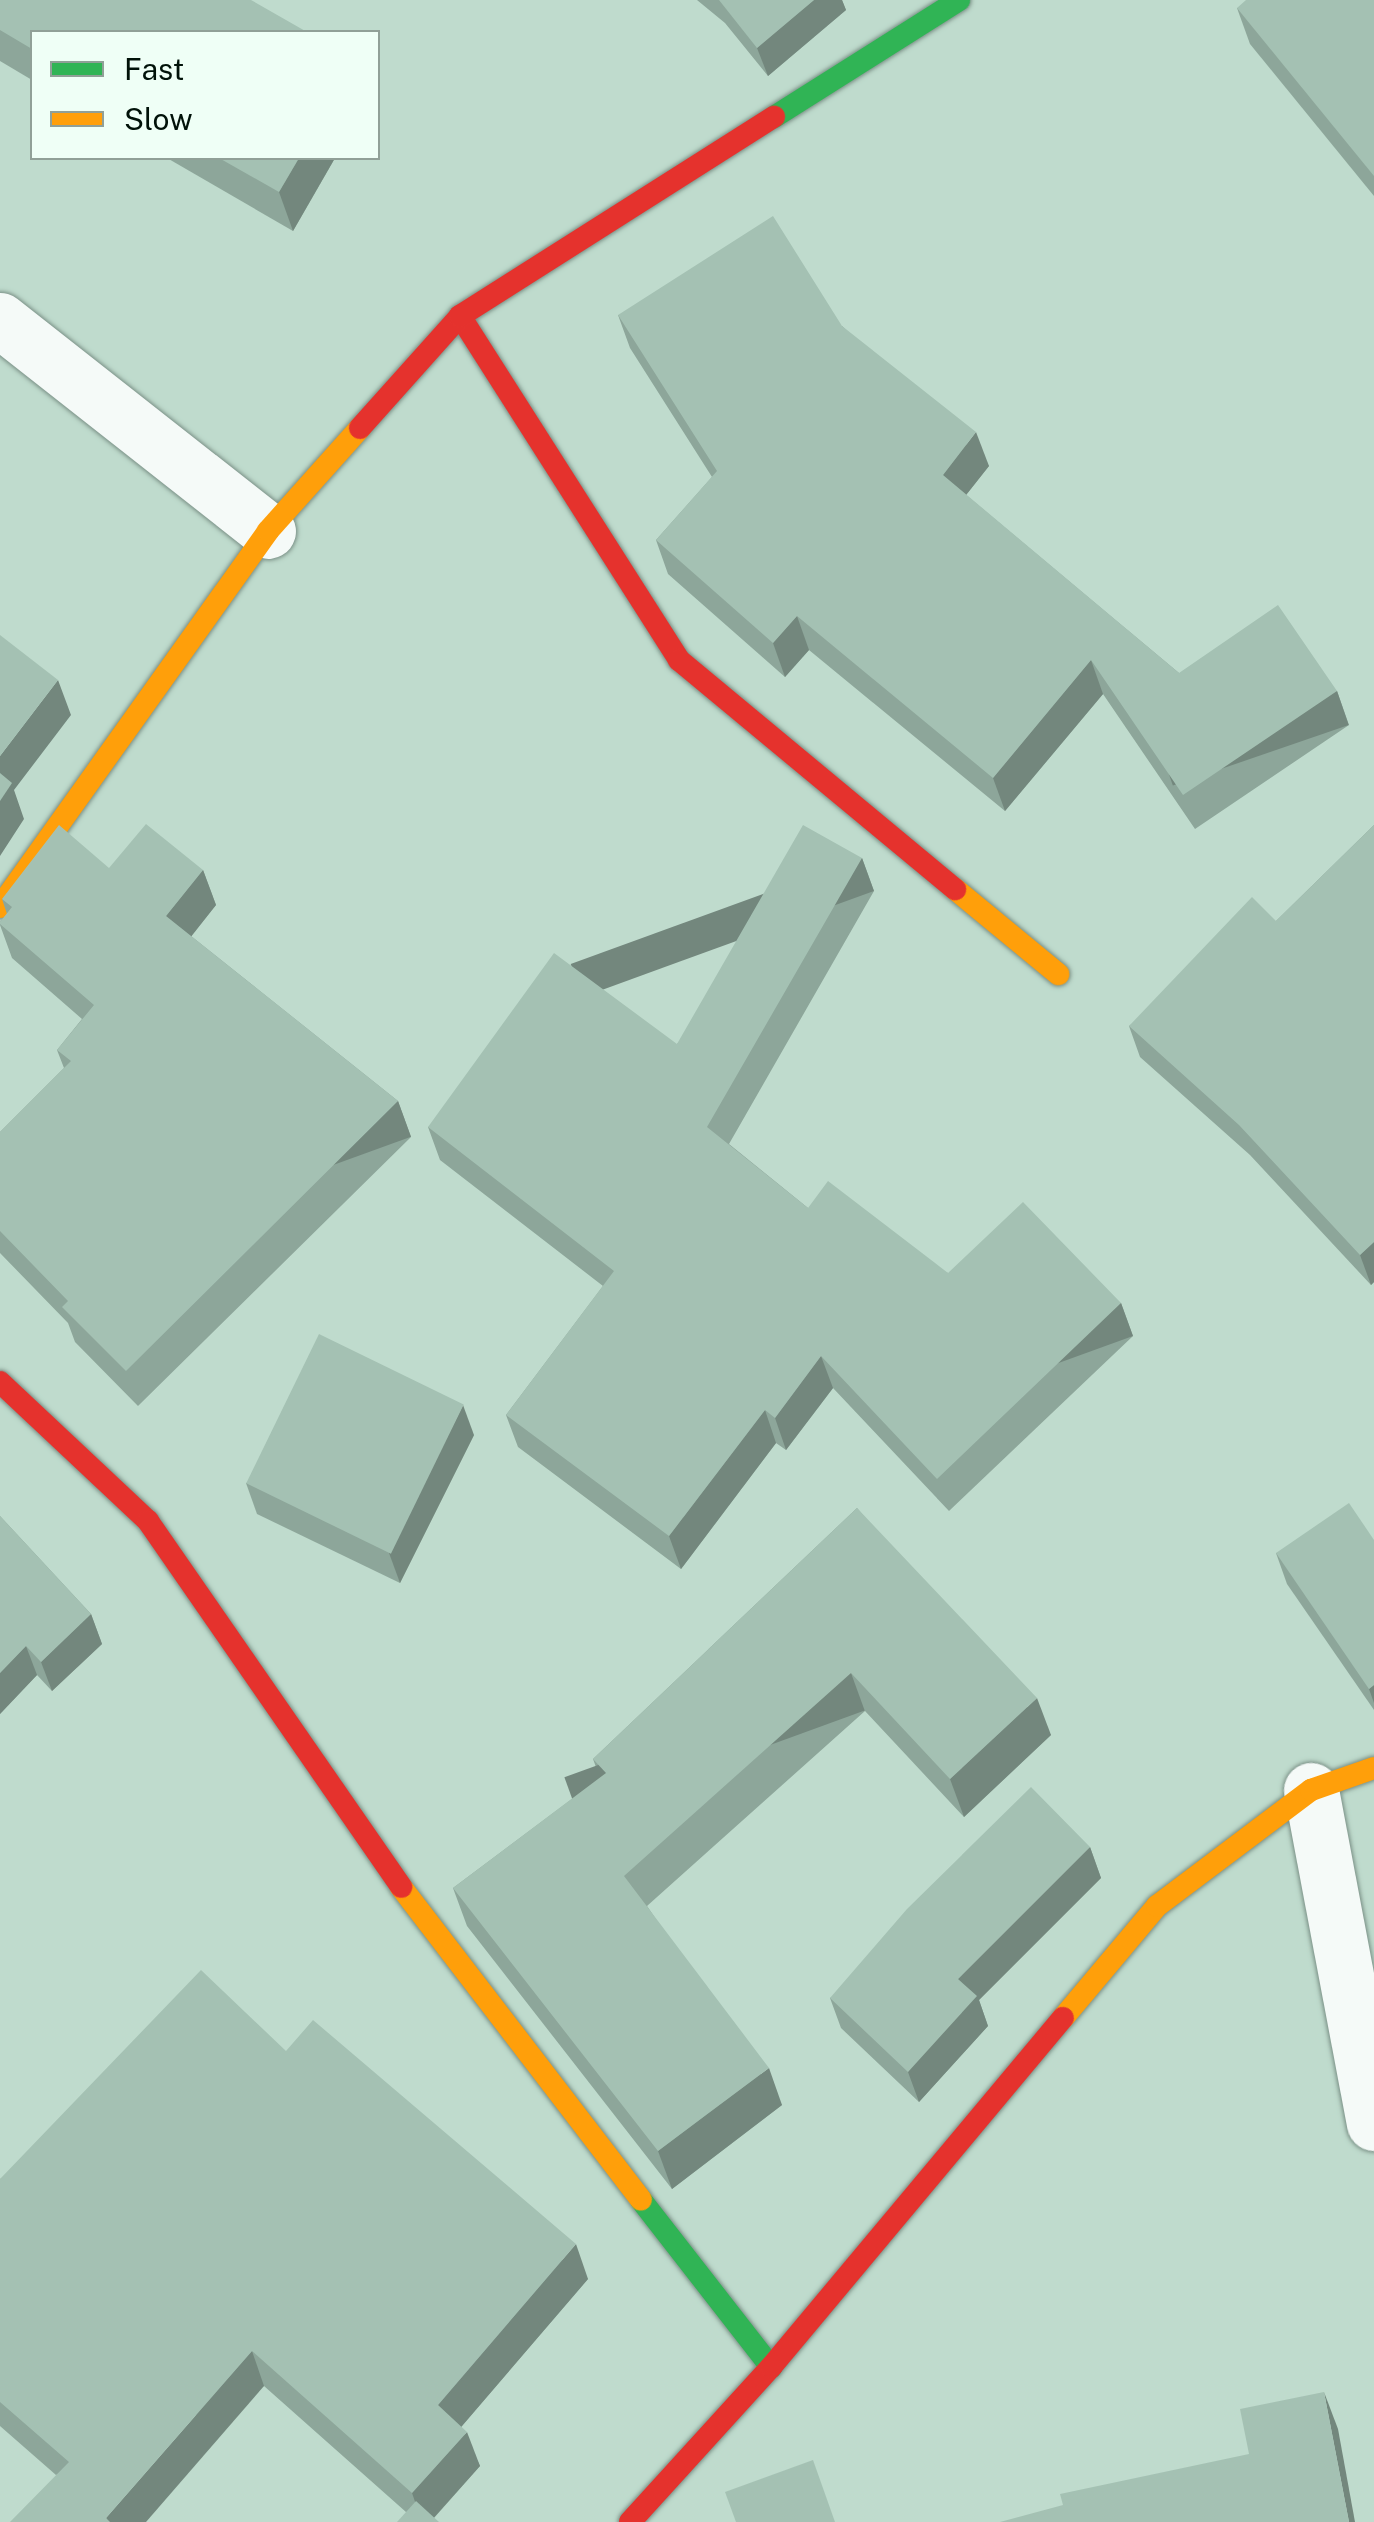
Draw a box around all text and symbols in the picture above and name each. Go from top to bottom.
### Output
legend [30,30,380,160]
text: Fast [124,51,184,87]
text: Slow [124,101,193,137]

